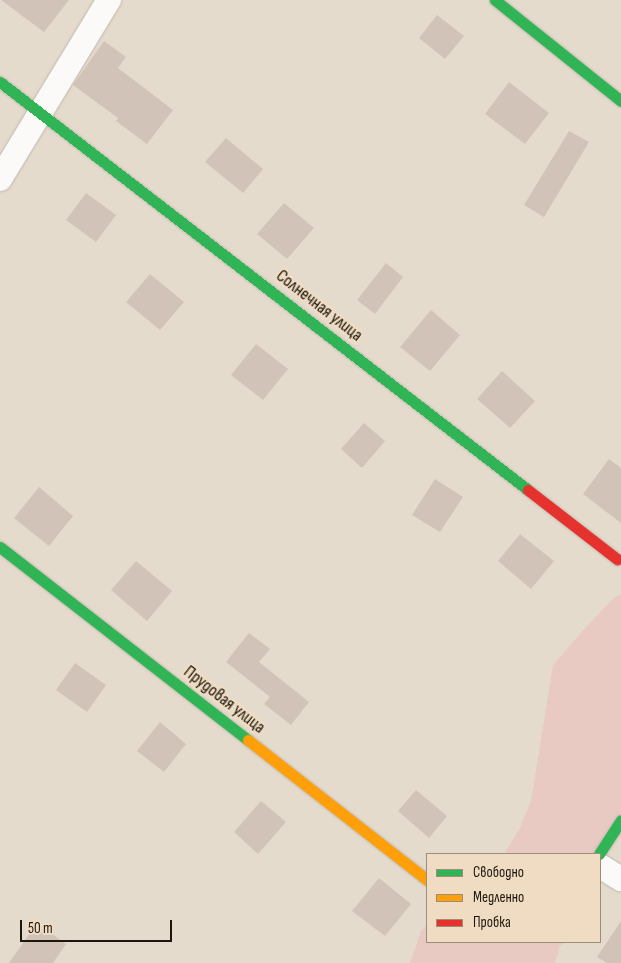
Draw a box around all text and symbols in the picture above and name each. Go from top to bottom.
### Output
street label: Солнечная улица [271,266,367,346]
street label: Прудовая улица [179,661,269,739]
legend [426,853,601,943]
text: Свободно [473,863,524,882]
text: Медленно [473,888,524,907]
scale bar [22,910,175,942]
text: Пробка [473,913,511,932]
text: 50 m [28,919,53,938]

